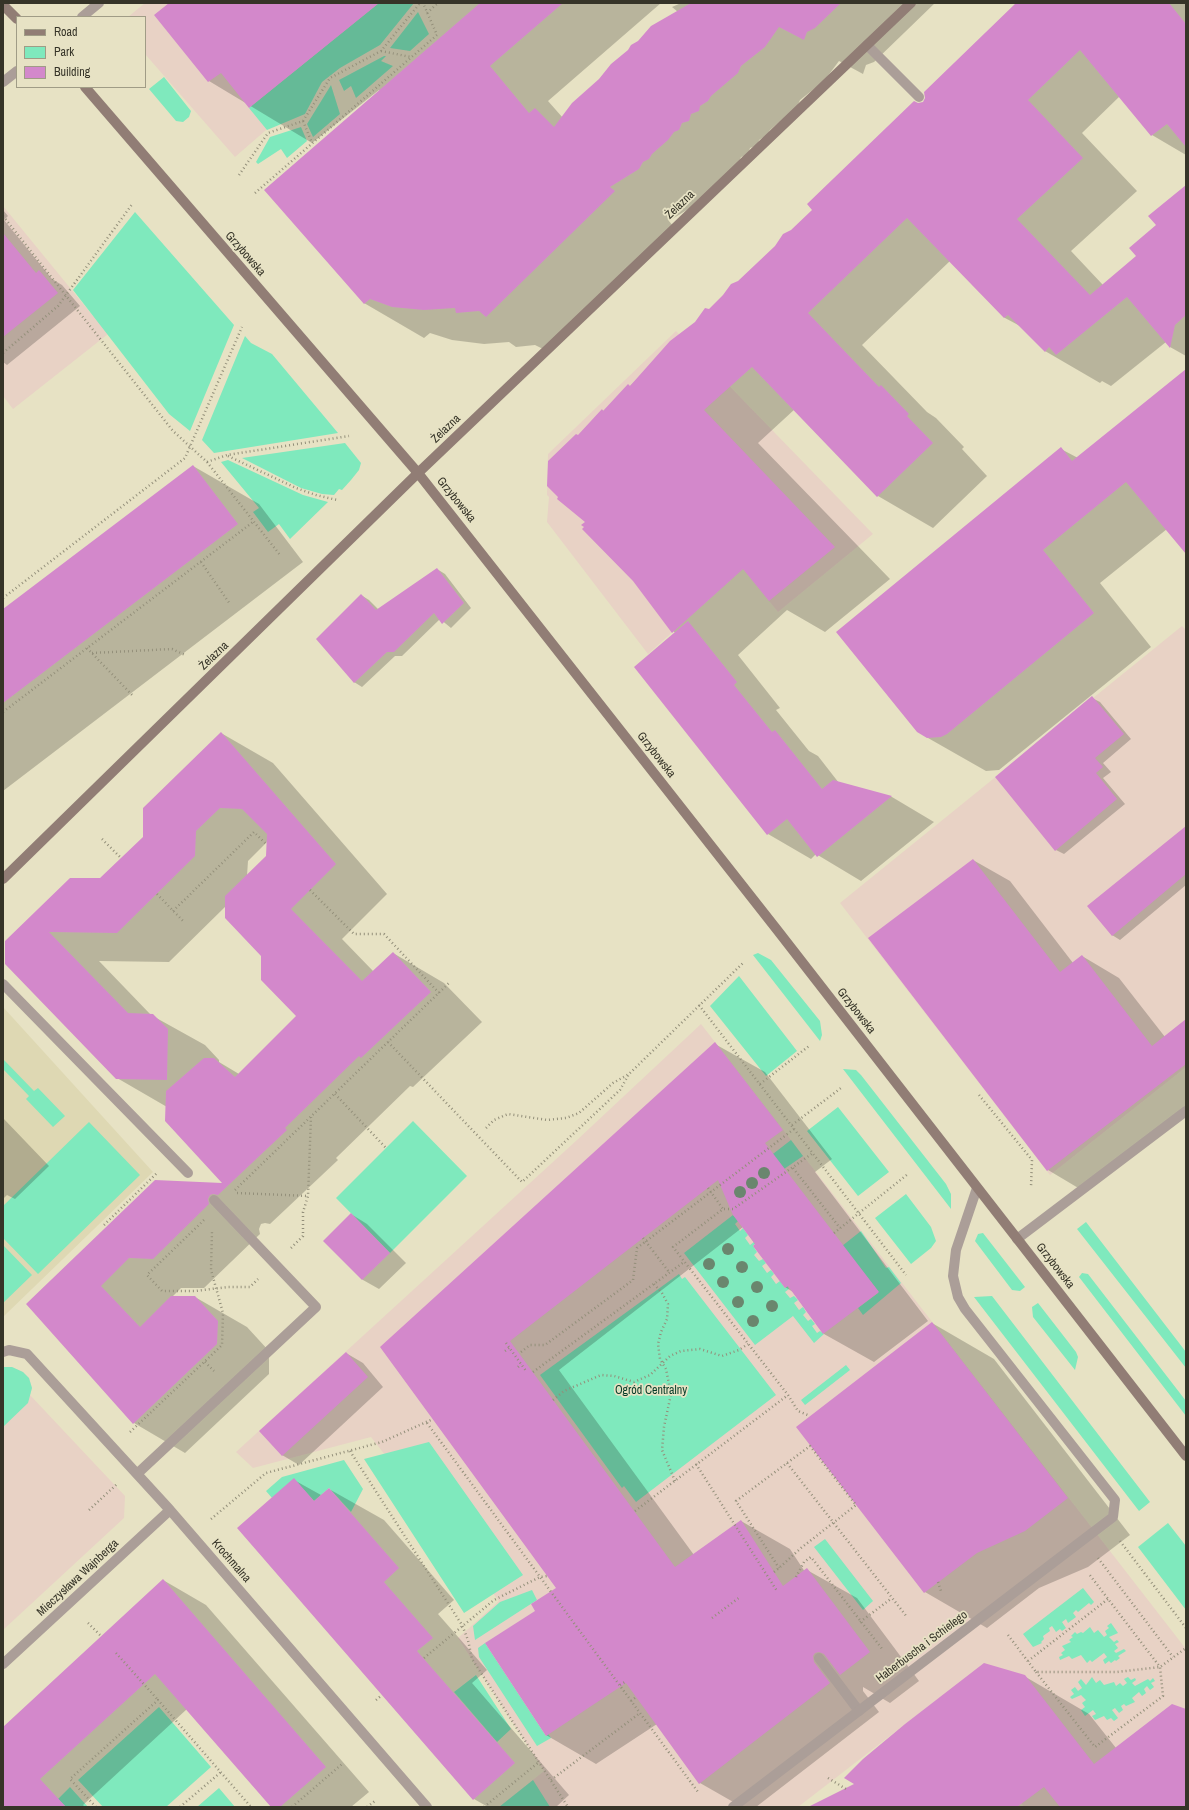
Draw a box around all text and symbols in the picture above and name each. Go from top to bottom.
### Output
legend [16,16,146,88]
text: Road [54,24,78,40]
text: Park [54,44,74,60]
text: Building [54,64,90,80]
street label: Żelazna [662,188,698,222]
street label: Grzybowska [222,229,268,279]
street label: Żelazna [428,412,464,446]
street label: Grzybowska [433,474,479,526]
street label: Żelazna [196,639,232,673]
street label: Grzybowska [634,729,678,781]
street label: Grzybowska [834,985,878,1037]
street label: Grzybowska [1033,1240,1077,1292]
park label: Ogród Centralny [615,1384,687,1398]
street label: Mieczysława Wajnberga [34,1536,122,1620]
street label: Krochmalna [208,1536,254,1586]
street label: Haberbuscha i Schielego [874,1608,970,1686]

